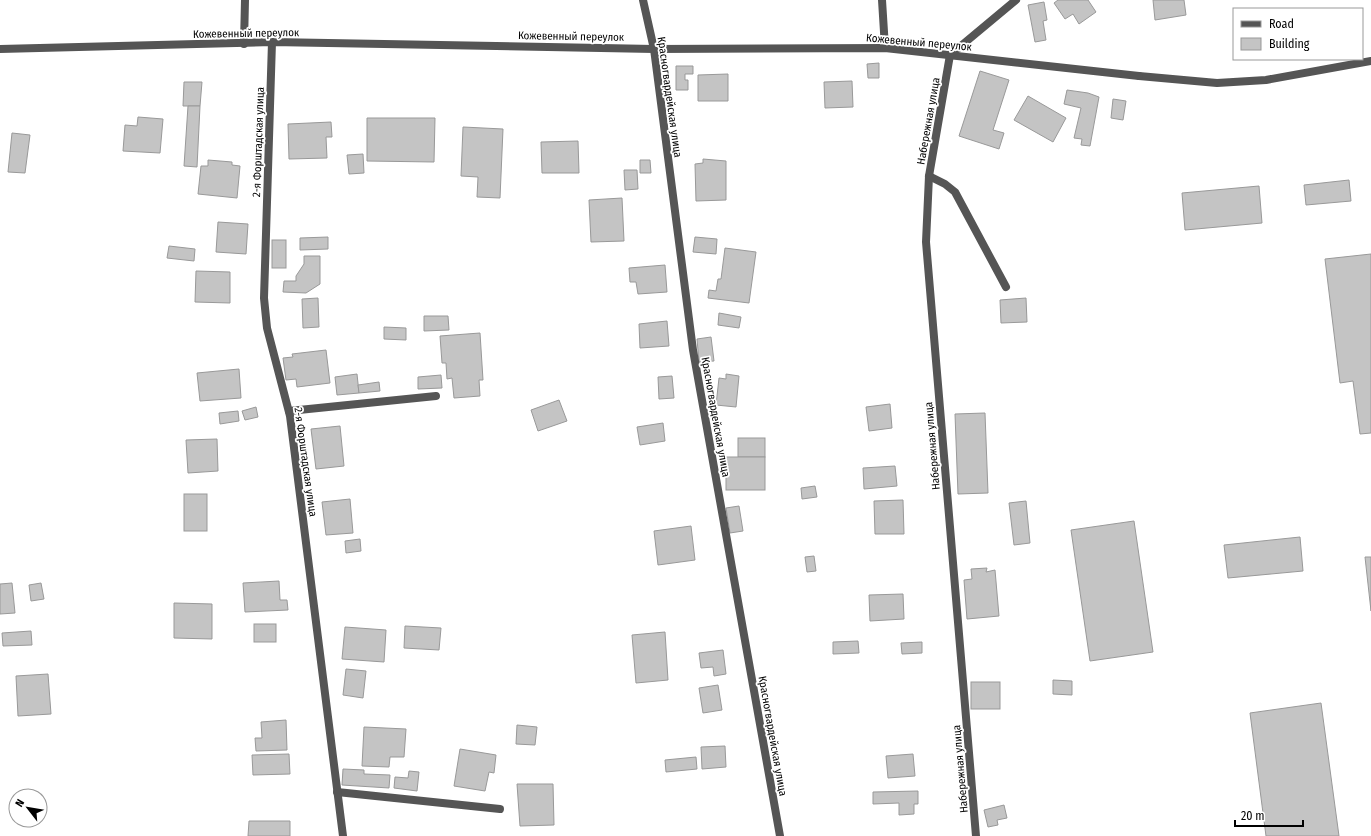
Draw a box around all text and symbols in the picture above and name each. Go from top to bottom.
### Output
legend [1233,8,1363,60]
text: Road [1269,17,1294,31]
street label: Кожевенный переулок [193,26,300,41]
street label: Кожевенный переулок [518,29,625,44]
street label: Кожевенный переулок [866,31,973,54]
street label: Красногвардейская улица [655,36,684,158]
text: Building [1269,37,1310,51]
street label: Набережная улица [914,76,943,166]
street label: 2-я Форштадская улица [250,87,267,197]
street label: Красногвардейская улица [699,356,732,478]
street label: Набережная улица [922,401,943,490]
street label: 2-я Форштадская улица [291,407,320,517]
street label: Красногвардейская улица [756,675,789,797]
street label: Набережная улица [950,724,971,813]
north arrow [8,788,48,828]
text: N [13,797,27,809]
scale bar [1235,802,1303,828]
text: 20 m [1241,809,1265,823]

